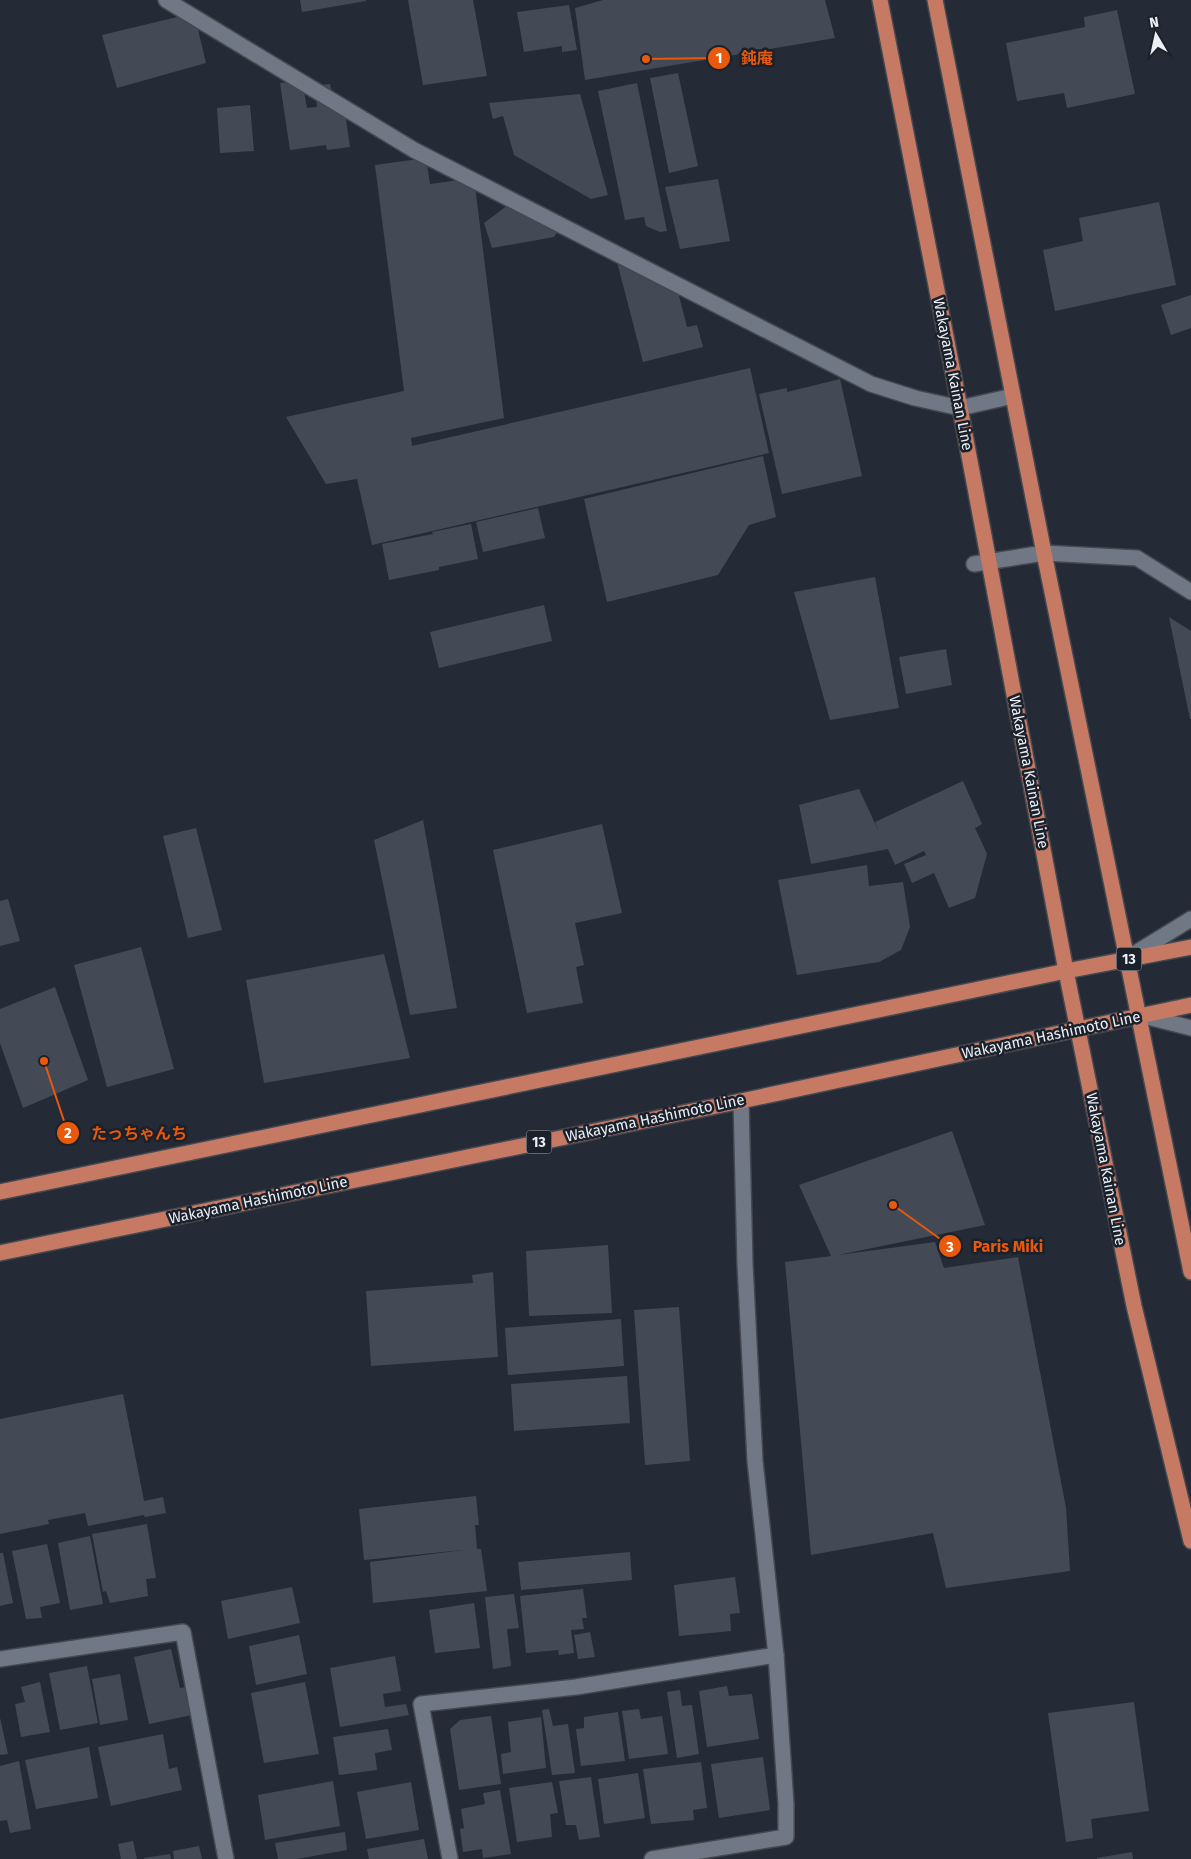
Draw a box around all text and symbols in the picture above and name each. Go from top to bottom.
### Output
north arrow [1131,10,1181,60]
text: N [1148,14,1160,32]
callout: 鈍庵 [706,43,783,74]
text: 1 [716,49,722,67]
text: 鈍庵 [741,49,773,68]
street label: Wakayama Kainan Line [929,296,977,452]
street label: Wakayama Kainan Line [1005,694,1053,850]
road number: 13 [1116,948,1142,971]
street label: Wakayama Hashimoto Line [960,1007,1142,1063]
street label: Wakayama Hashimoto Line [564,1090,746,1146]
street label: Wakayama Kainan Line [1082,1091,1130,1247]
callout: たっちゃんち [56,1118,197,1149]
text: 2 [64,1124,72,1142]
text: たっちゃんち [91,1124,187,1143]
road number: 13 [526,1130,552,1154]
street label: Wakayama Hashimoto Line [167,1172,349,1228]
callout: Paris Miki [938,1231,1053,1262]
text: Paris Miki [973,1237,1043,1256]
text: 3 [945,1238,954,1256]

